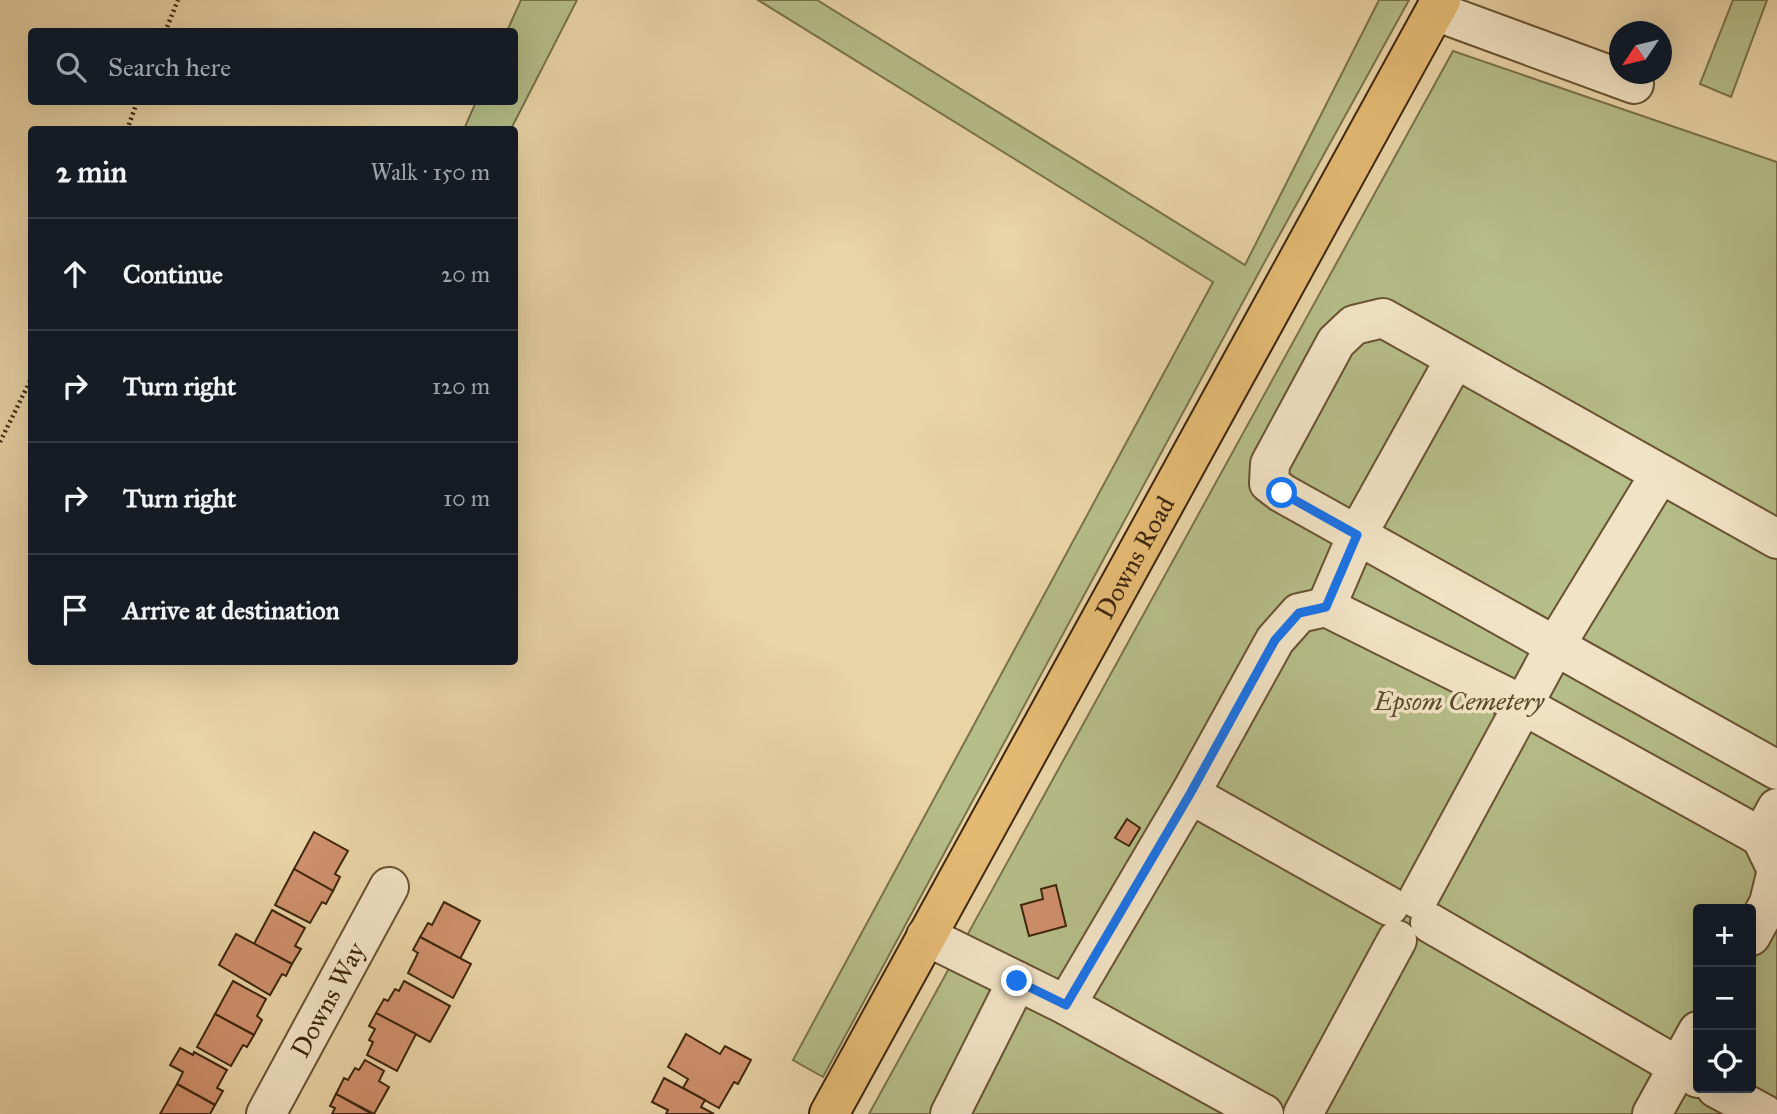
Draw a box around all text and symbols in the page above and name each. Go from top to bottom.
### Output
north arrow [1609,21,1672,84]
search box [28,28,518,105]
icon: search [52,48,90,86]
text: Search here [108,51,231,83]
text: 2 min [56,154,127,190]
text: Walk · 150 m [370,158,490,186]
icon: ahead [56,255,94,293]
text: Continue [123,258,223,290]
text: 20 m [441,260,490,288]
icon: right [56,367,94,405]
text: Turn right [123,370,236,402]
text: 120 m [432,372,490,400]
route start [1266,477,1297,508]
icon: right [56,479,94,517]
text: Turn right [123,482,236,514]
text: 10 m [443,484,490,512]
street label: Downs Road [1088,490,1181,624]
icon: arrive [56,591,94,629]
text: Arrive at destination [123,594,340,626]
park label: Epsom Cemetery [1373,685,1545,718]
map controls [1693,904,1756,1093]
button: + [1693,904,1756,967]
street label: Downs Way [284,936,372,1063]
route end [1001,965,1032,996]
button: − [1693,967,1756,1030]
button: locate [1693,1030,1756,1093]

